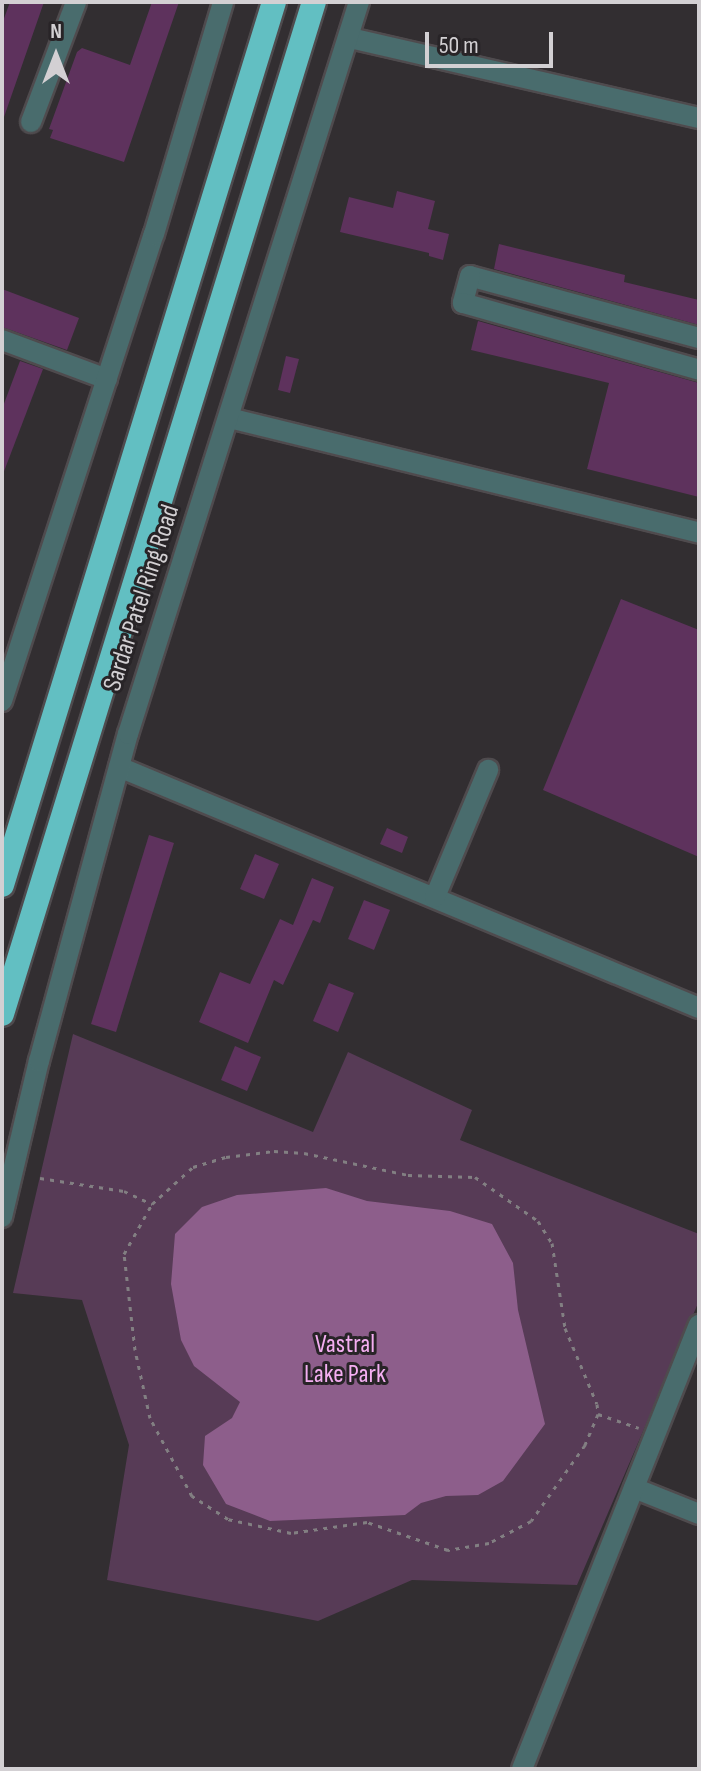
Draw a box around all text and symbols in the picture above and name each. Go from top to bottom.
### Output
north arrow [16,16,96,96]
scale bar [429,16,557,66]
text: N [50,18,62,45]
text: 50 m [439,31,479,60]
street label: Sardar Patel Ring Road [97,501,187,695]
park label: Vastral Lake Park [304,1329,386,1390]

